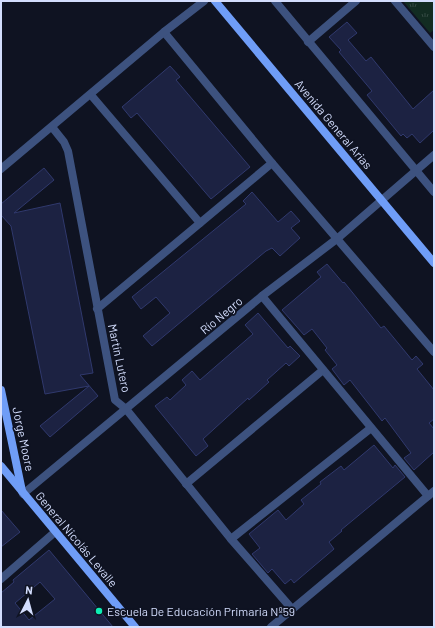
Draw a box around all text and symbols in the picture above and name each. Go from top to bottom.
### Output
street label: Avenida General Arias [293,77,376,172]
street label: Río Negro [197,293,245,337]
street label: Martín Lutero [106,322,134,394]
street label: Jorge Moore [10,406,38,472]
street label: General Nicolás Levalle [33,489,121,589]
north arrow [8,580,48,620]
text: N [25,583,33,596]
place label: Escuela De Educación Primaria Nº59 [107,604,295,618]
marker: Escuela De Educación Primaria Nº59 [94,606,104,616]

